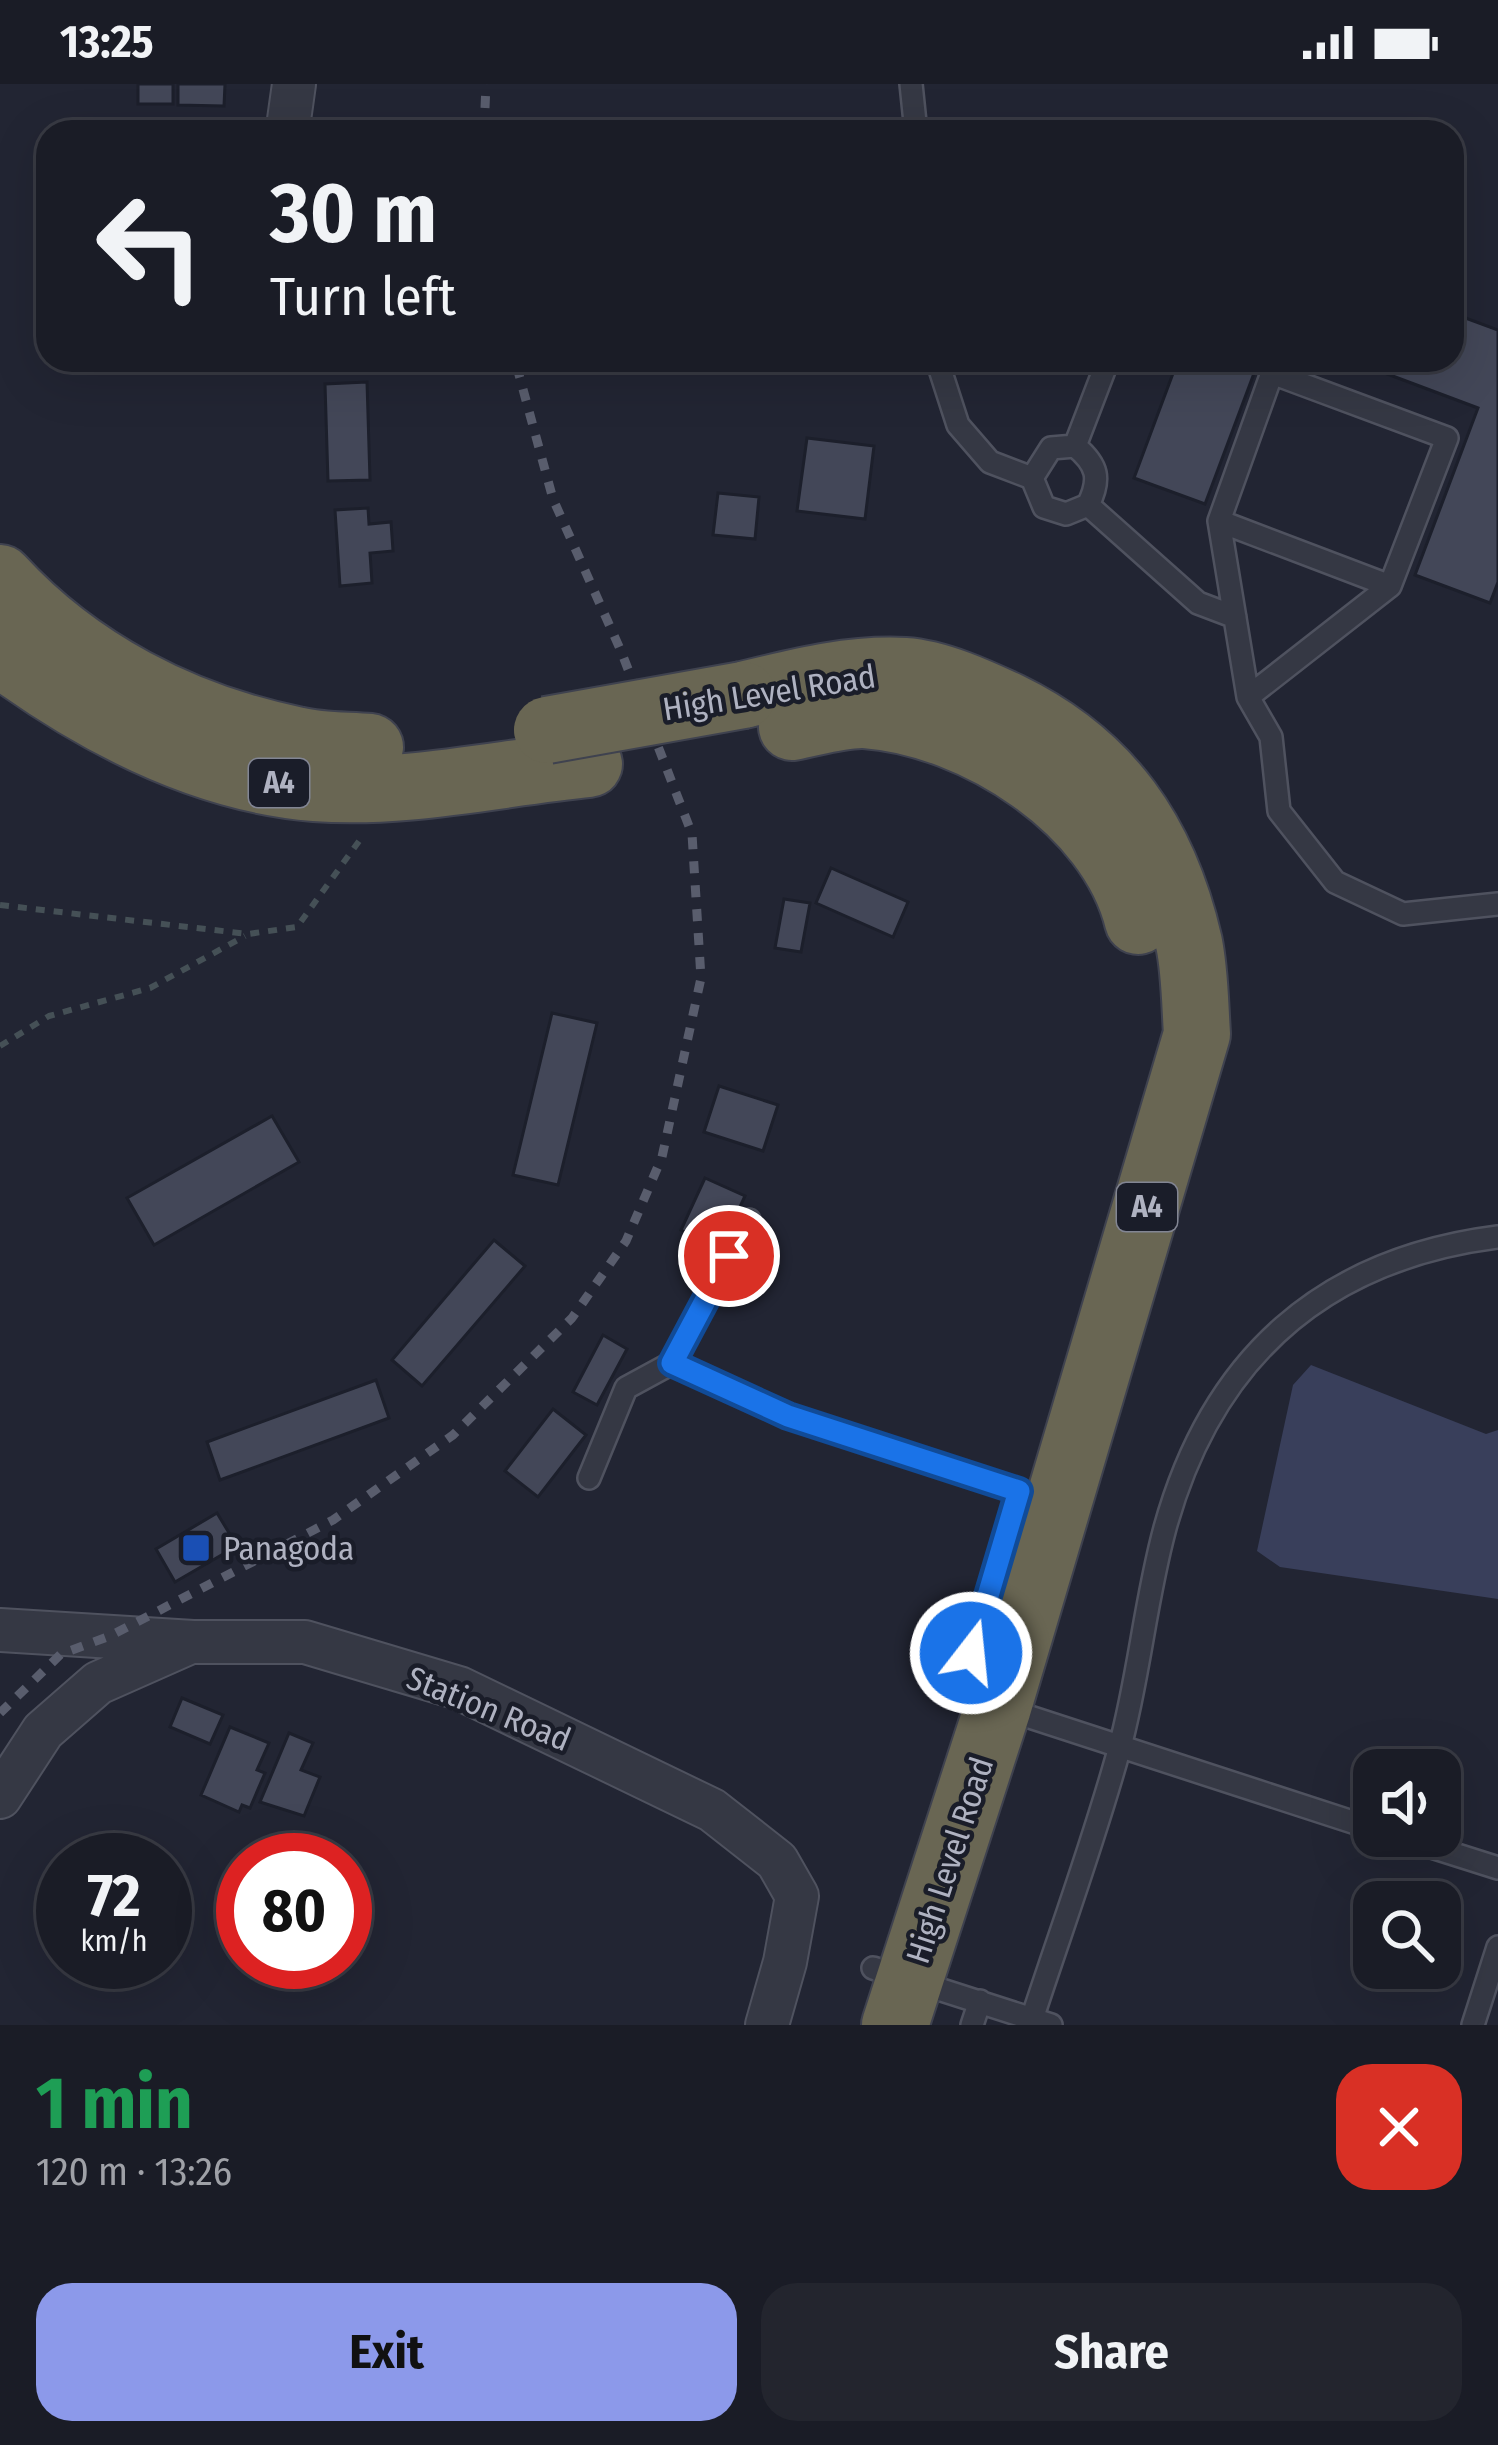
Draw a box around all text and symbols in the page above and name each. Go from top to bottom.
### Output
text: 13:25 [60,15,154,69]
text: 30 m [270,163,437,264]
icon: left [72,168,228,324]
text: Turn left [270,265,456,329]
street label: High Level Road [660,656,878,730]
road number: A4 [249,759,309,807]
road number: A4 [1117,1183,1177,1231]
pin [678,1205,780,1307]
icon: arrive [696,1223,762,1289]
place label: Panagoda [223,1529,354,1569]
marker: Panagoda [180,1532,212,1564]
position arrow [908,1590,1034,1716]
street label: Station Road [401,1658,576,1760]
map controls [1353,1749,1461,1989]
button: sound [1353,1749,1461,1857]
street label: High Level Road [898,1752,1002,1969]
speed limit sign: 80 [216,1833,372,1989]
text: 72 [87,1860,141,1932]
button: search [1353,1881,1461,1989]
text: km/h [81,1923,147,1959]
text: 1 min [36,2061,193,2147]
button: close [1336,2064,1462,2190]
text: 120 m · 13:26 [36,2149,232,2195]
button: Exit [36,2283,737,2421]
button: Share [761,2283,1462,2421]

